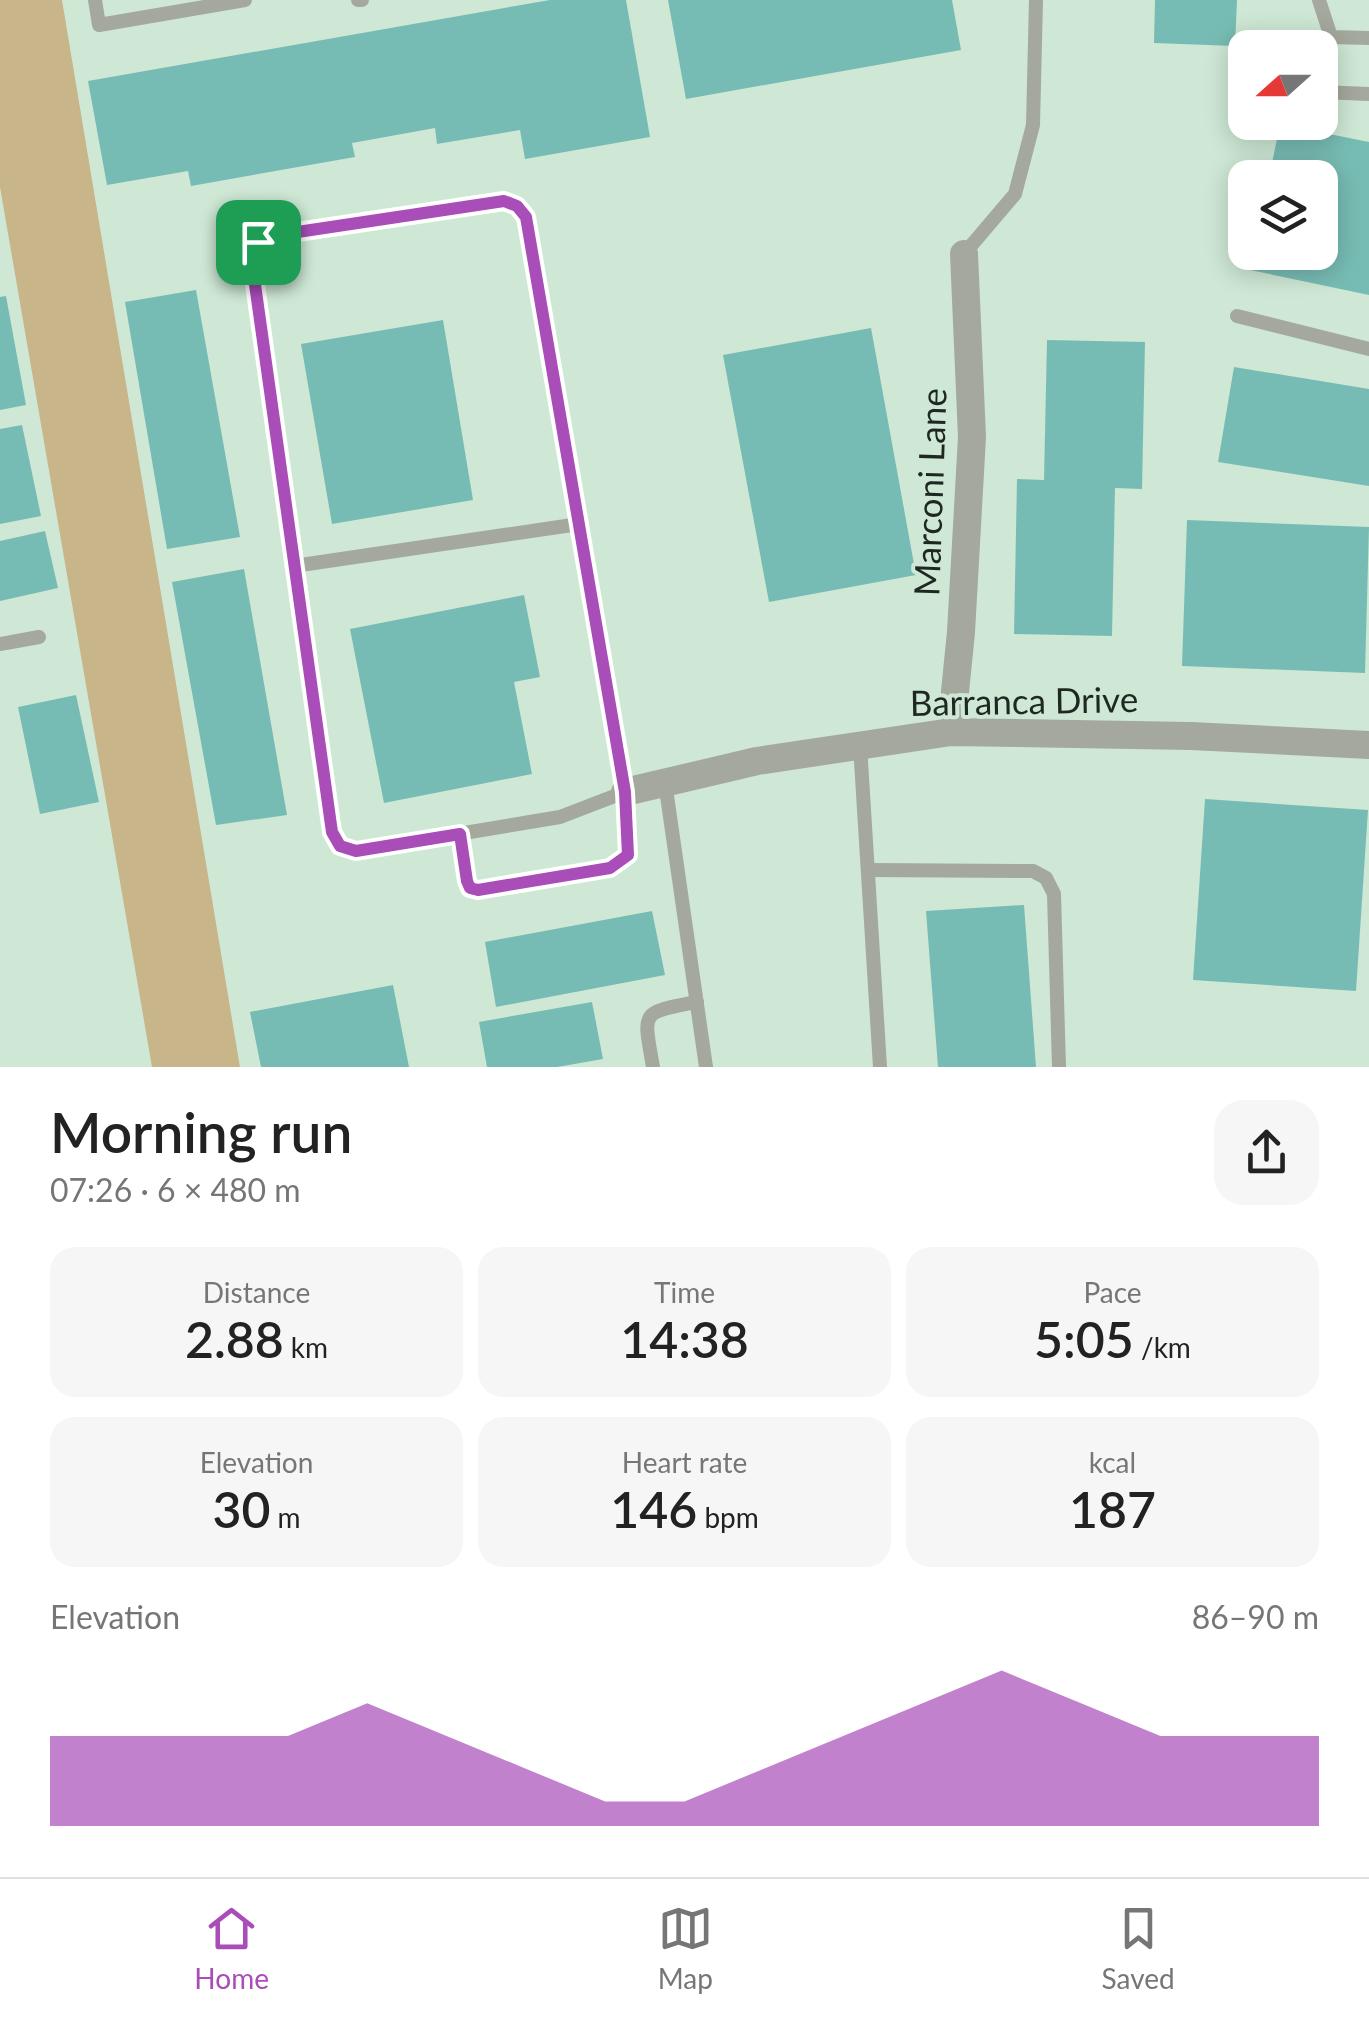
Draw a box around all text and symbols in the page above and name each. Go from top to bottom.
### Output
north arrow [1228,30,1338,140]
map controls [1228,30,1338,270]
button: layers [1228,160,1338,270]
pin [216,200,301,285]
icon: arrive [231,215,286,270]
street label: Marconi Lane [904,387,954,597]
street label: Barranca Drive [909,677,1139,723]
text: Morning run [50,1099,352,1165]
button: share [1214,1100,1319,1205]
text: 07:26 · 6 × 480 m [50,1170,301,1209]
text: Distance [203,1275,310,1309]
text: Time [654,1275,715,1309]
text: Pace [1083,1275,1142,1309]
text: 2.88 [185,1309,284,1369]
text: 14:38 [620,1309,749,1369]
text: 5:05 [1034,1309,1134,1369]
text: km [284,1330,328,1364]
text: /km [1134,1330,1191,1364]
text: Elevation [200,1445,313,1479]
text: Heart rate [622,1445,747,1479]
text: kcal [1089,1445,1136,1479]
text: 30 [212,1479,270,1539]
text: 146 [610,1479,697,1539]
text: 187 [1069,1479,1156,1539]
text: m [270,1500,301,1534]
text: bpm [697,1500,759,1534]
text: Elevation [50,1597,180,1636]
text: 86–90 m [1192,1597,1319,1636]
tab: Home [194,1901,269,1995]
tab: Map [658,1901,713,1995]
tab: Saved [1102,1901,1175,1995]

